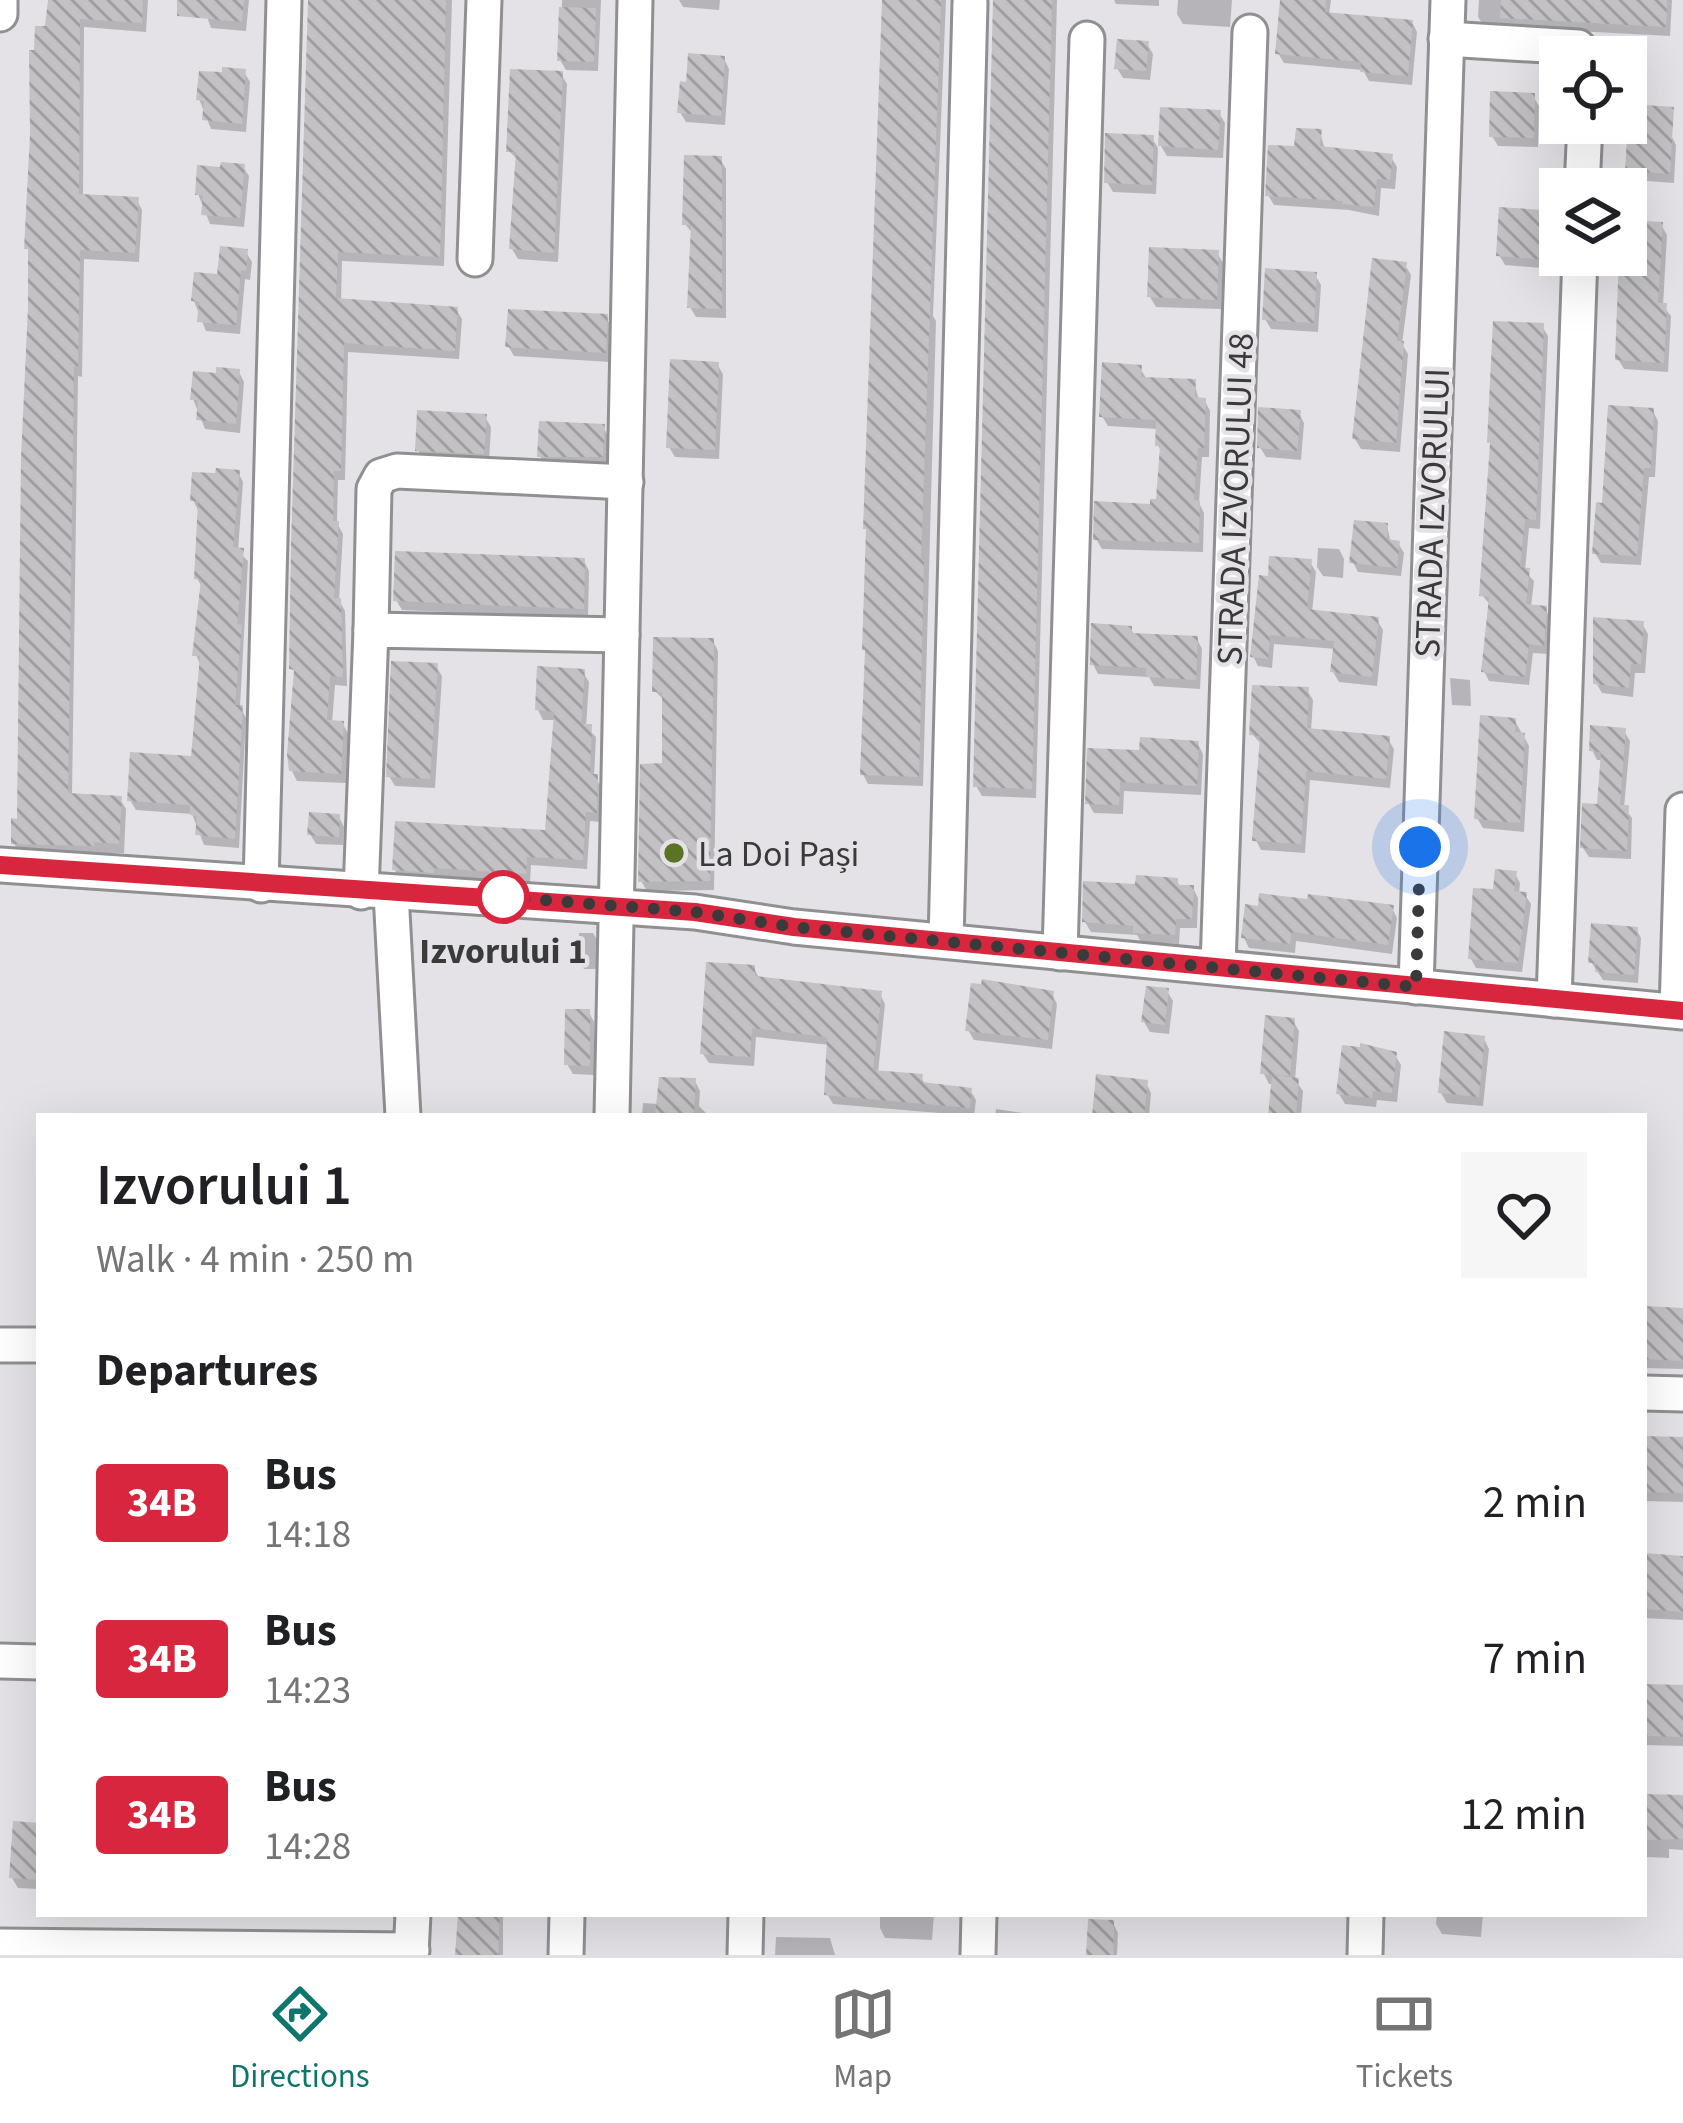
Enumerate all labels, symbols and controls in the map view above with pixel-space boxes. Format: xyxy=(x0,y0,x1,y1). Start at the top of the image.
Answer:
map controls xyxy=(1539,36,1647,276)
button: locate xyxy=(1539,36,1647,144)
button: layers xyxy=(1539,168,1647,276)
street label: STRADA IZVORULUI 48 xyxy=(1204,332,1267,666)
street label: STRADA IZVORULUI xyxy=(1402,367,1463,659)
your location xyxy=(1390,817,1450,877)
place label: La Doi Pași xyxy=(698,829,859,880)
marker: La Doi Pași xyxy=(661,840,687,866)
marker: Izvorului 1 xyxy=(478,872,528,922)
place label: Izvorului 1 xyxy=(419,926,587,977)
text: Izvorului 1 xyxy=(96,1146,352,1227)
button: heart xyxy=(1461,1152,1587,1278)
text: Walk · 4 min · 250 m xyxy=(96,1232,414,1288)
text: Departures xyxy=(96,1339,318,1403)
text: Bus xyxy=(264,1443,337,1507)
text: 2 min xyxy=(1483,1471,1587,1535)
text: 34B xyxy=(127,1473,197,1533)
text: 14:18 xyxy=(264,1507,351,1563)
text: Bus xyxy=(264,1599,337,1663)
text: 7 min xyxy=(1483,1627,1587,1691)
text: 34B xyxy=(127,1629,197,1689)
text: 14:23 xyxy=(264,1663,351,1719)
text: Bus xyxy=(264,1755,337,1819)
text: 12 min xyxy=(1460,1783,1587,1847)
text: 34B xyxy=(127,1785,197,1845)
text: 14:28 xyxy=(264,1819,351,1875)
tab: Directions xyxy=(230,1981,370,2100)
tab: Map xyxy=(830,1981,896,2100)
tab: Tickets xyxy=(1356,1981,1453,2100)

